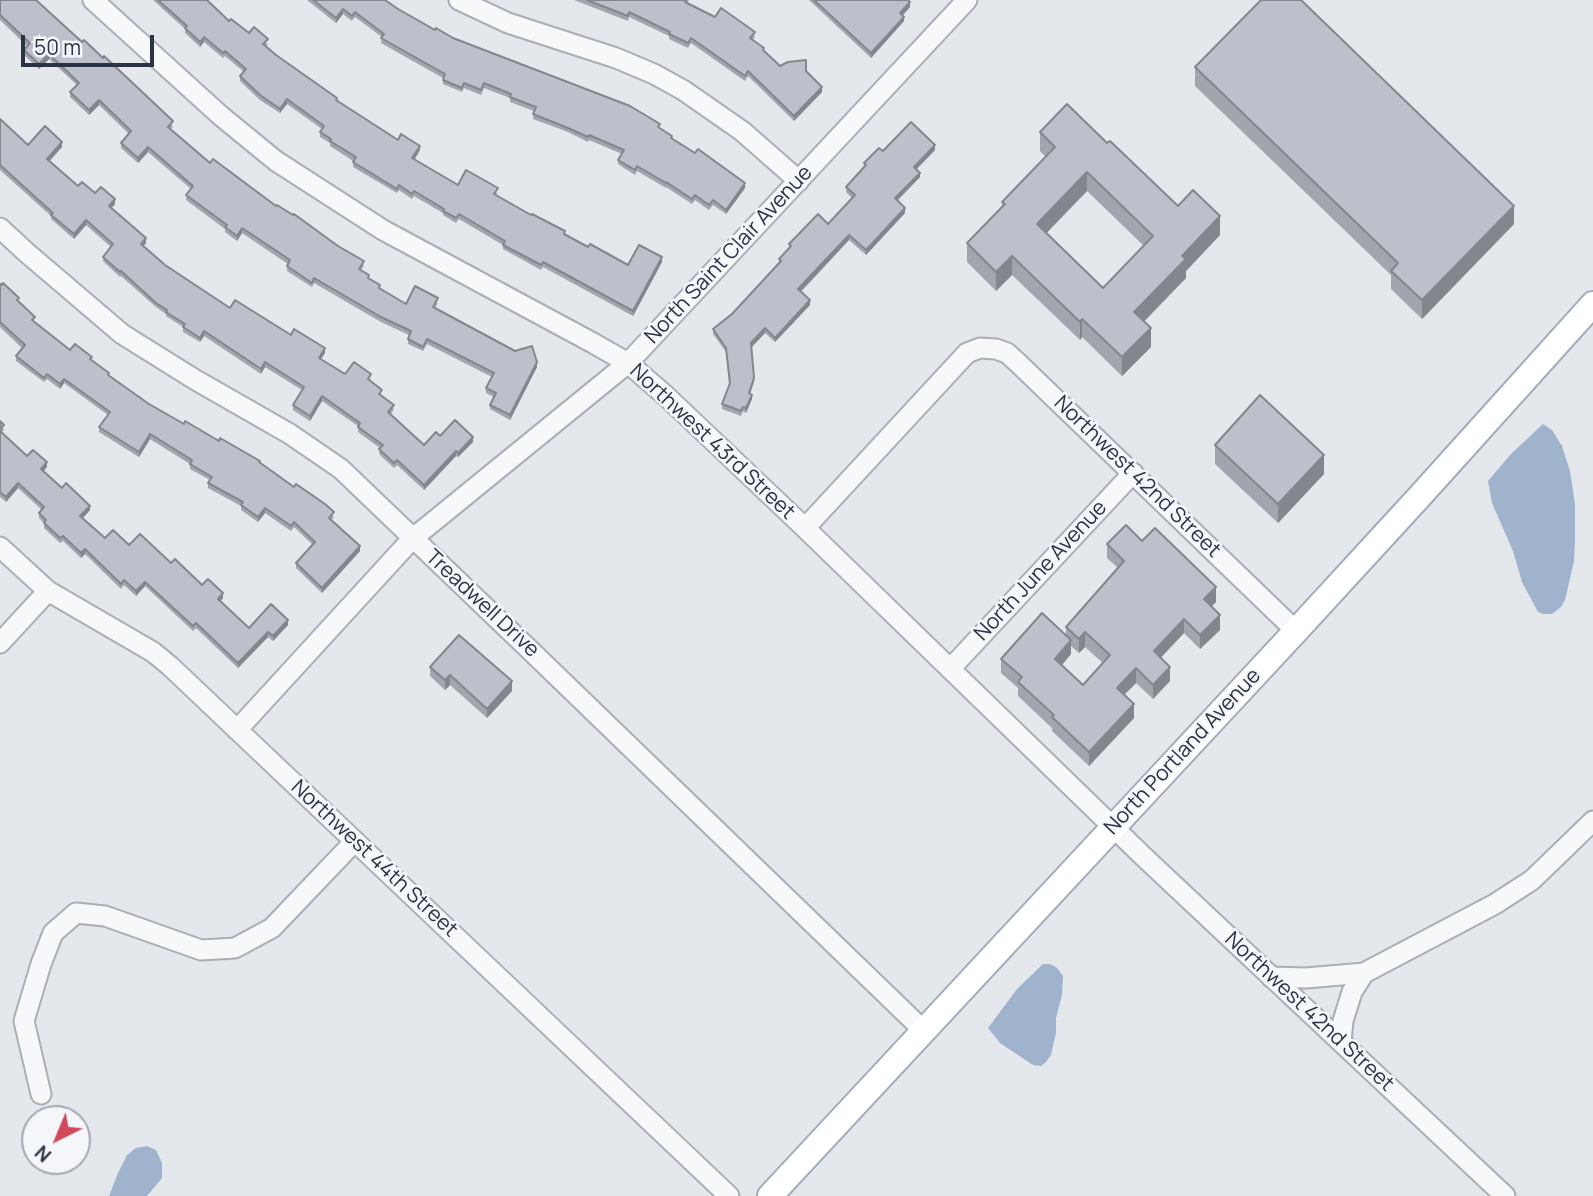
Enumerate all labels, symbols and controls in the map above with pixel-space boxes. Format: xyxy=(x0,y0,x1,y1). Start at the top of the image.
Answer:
scale bar xyxy=(24,21,158,65)
text: 50 m xyxy=(34,33,81,61)
street label: North Saint Clair Avenue xyxy=(640,161,818,349)
street label: Northwest 43rd Street xyxy=(624,359,800,525)
street label: Northwest 42nd Street xyxy=(1048,391,1226,563)
street label: North June Avenue xyxy=(970,496,1112,646)
street label: Treadwell Drive xyxy=(420,545,544,663)
street label: North Portland Avenue xyxy=(1099,664,1267,840)
street label: Northwest 44th Street xyxy=(285,775,463,943)
street label: Northwest 42nd Street xyxy=(1219,927,1399,1097)
north arrow xyxy=(21,1105,91,1175)
text: N xyxy=(29,1140,57,1168)

